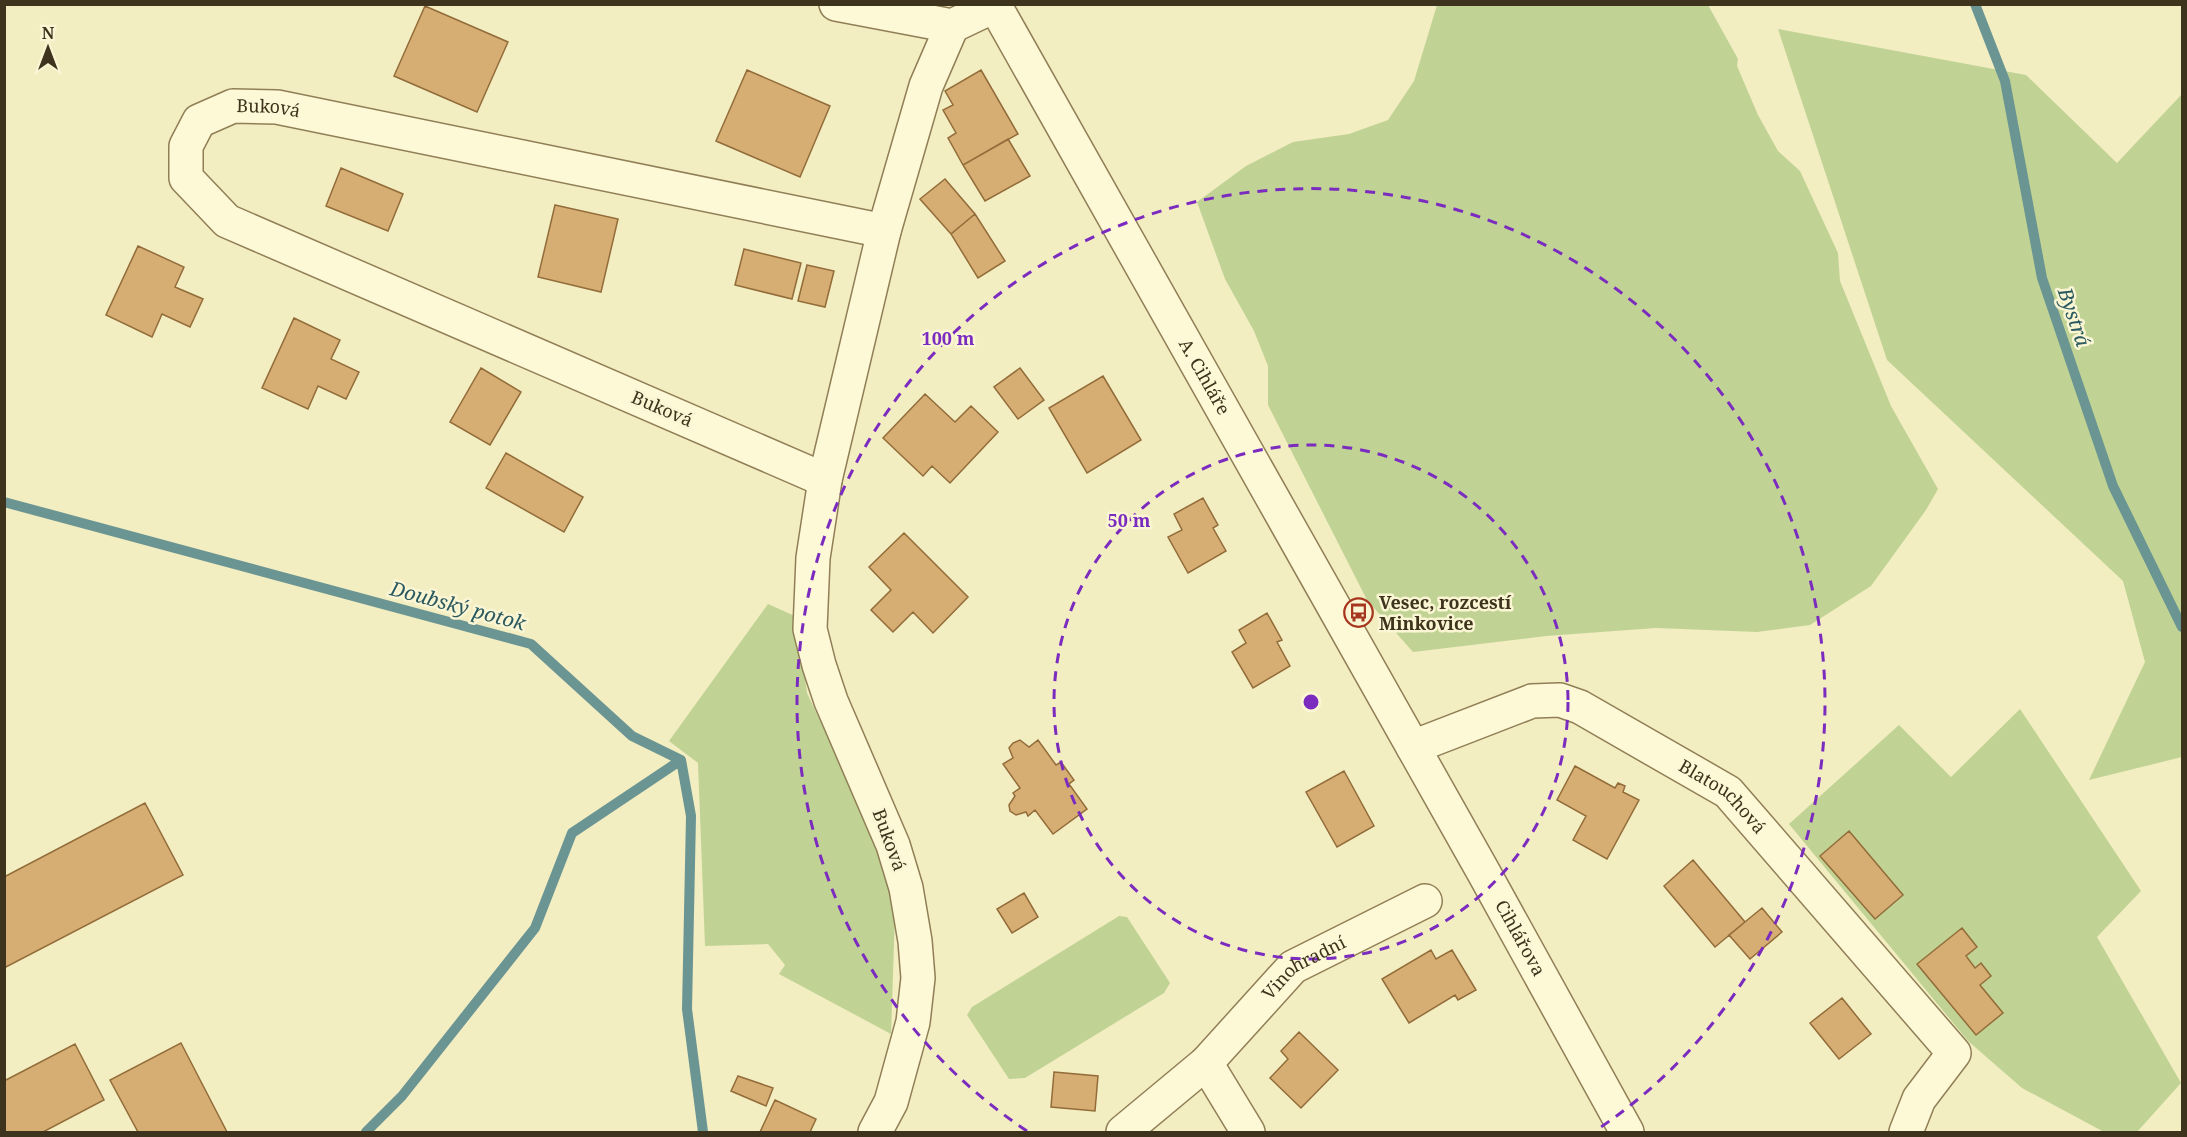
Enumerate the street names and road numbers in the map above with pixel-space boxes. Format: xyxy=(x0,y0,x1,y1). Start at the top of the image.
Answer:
street label: Buková xyxy=(236,93,303,123)
street label: A. Cihláře xyxy=(1174,334,1236,419)
street label: Buková xyxy=(628,384,697,432)
street label: Blatouchová xyxy=(1675,753,1772,839)
street label: Buková xyxy=(868,805,912,874)
street label: Cihlářova xyxy=(1490,895,1551,980)
street label: Vinohradní xyxy=(1256,930,1350,1004)

